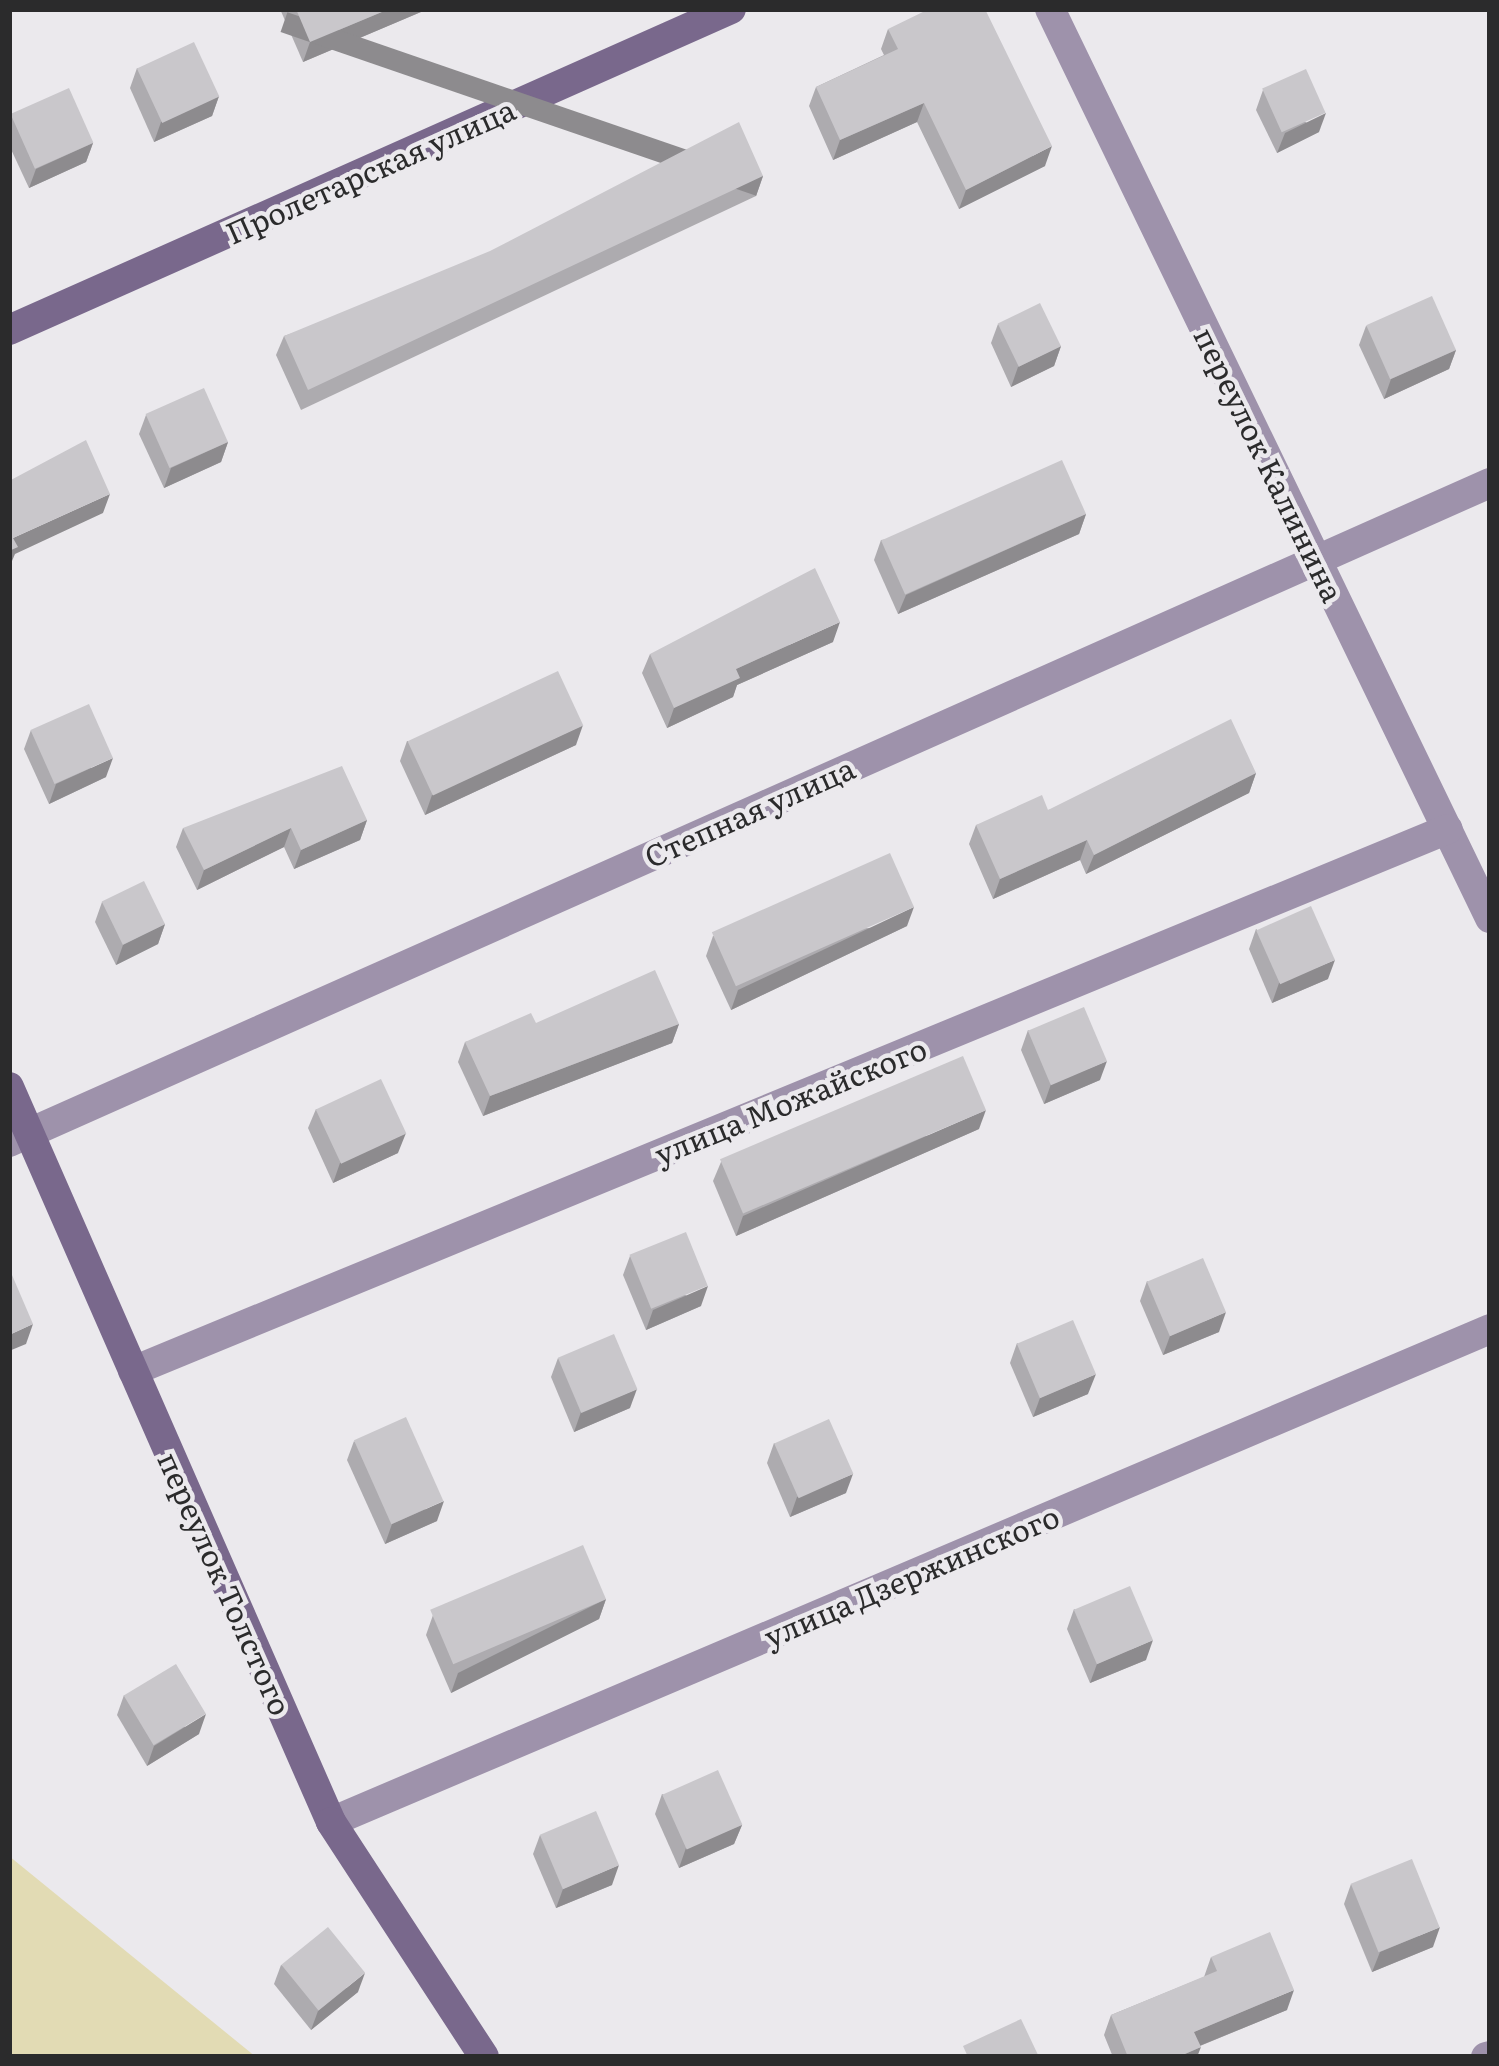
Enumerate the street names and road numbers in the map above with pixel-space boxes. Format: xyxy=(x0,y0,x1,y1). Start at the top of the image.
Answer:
street label: Пролетарская улица xyxy=(220,90,520,250)
street label: переулок Калинина xyxy=(1188,321,1352,607)
street label: Степная улица xyxy=(638,749,860,873)
street label: улица Можайского xyxy=(649,1029,931,1171)
street label: переулок Толстого xyxy=(152,1446,300,1720)
street label: улица Дзержинского xyxy=(758,1497,1064,1653)

